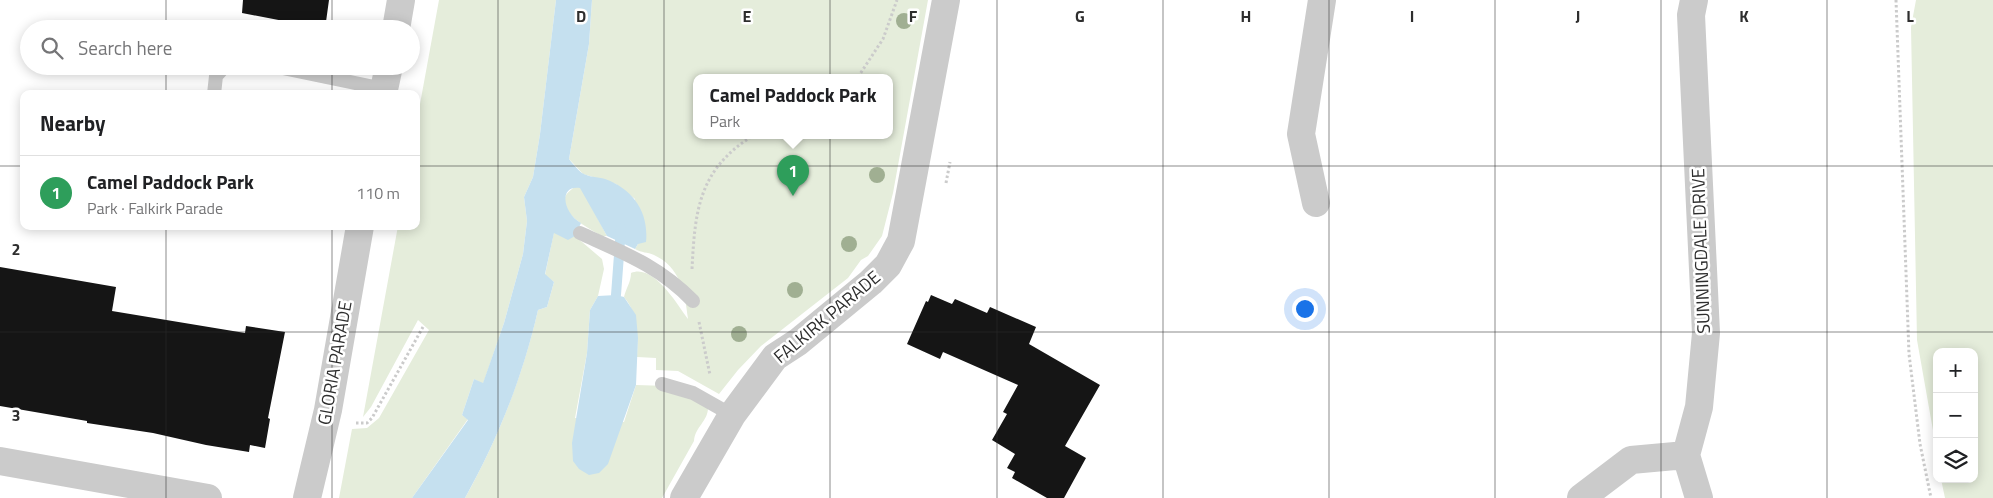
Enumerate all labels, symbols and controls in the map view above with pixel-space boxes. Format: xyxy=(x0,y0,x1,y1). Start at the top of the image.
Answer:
text: D xyxy=(576,4,586,28)
text: E xyxy=(743,4,752,28)
text: F xyxy=(909,4,918,28)
text: G xyxy=(1075,4,1085,28)
text: H xyxy=(1241,4,1251,28)
text: I xyxy=(1410,4,1414,28)
text: J xyxy=(1576,4,1580,28)
text: K xyxy=(1739,4,1749,28)
text: L xyxy=(1906,4,1914,28)
search box xyxy=(20,20,420,75)
text: Search here xyxy=(78,33,172,62)
icon: search xyxy=(38,34,66,62)
popup xyxy=(693,74,893,139)
text: Camel Paddock Park xyxy=(710,80,876,109)
text: Nearby xyxy=(40,107,105,139)
text: Park xyxy=(710,109,740,133)
pin: 1 xyxy=(777,155,809,196)
text: Camel Paddock Park xyxy=(87,167,254,196)
street label: SUNNINGDALE DRIVE xyxy=(1684,168,1717,334)
text: 1 xyxy=(52,181,60,205)
text: 110 m xyxy=(356,181,400,205)
text: Park · Falkirk Parade xyxy=(87,196,223,220)
text: 2 xyxy=(12,237,20,261)
street label: FALKIRK PARADE xyxy=(767,264,886,369)
your location xyxy=(1292,296,1318,322)
street label: GLORIA PARADE xyxy=(310,299,359,427)
map controls xyxy=(1933,348,1978,483)
button: + xyxy=(1933,348,1978,393)
button: − xyxy=(1933,393,1978,438)
text: 3 xyxy=(12,403,20,427)
button: layers xyxy=(1933,438,1978,483)

